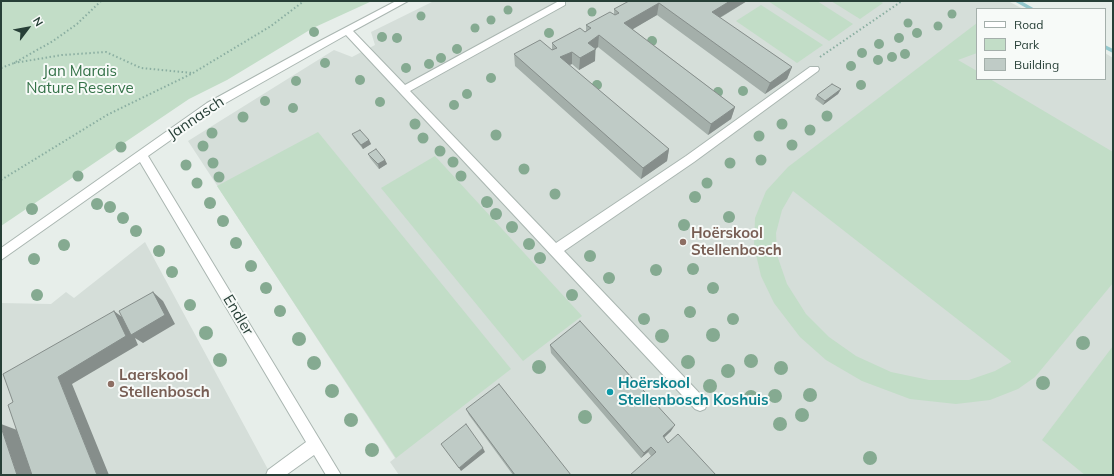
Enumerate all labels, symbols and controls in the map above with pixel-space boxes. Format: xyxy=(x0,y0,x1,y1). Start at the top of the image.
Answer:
north arrow xyxy=(8,8,48,48)
legend xyxy=(976,8,1106,80)
text: N xyxy=(30,14,46,29)
text: Road xyxy=(1014,17,1043,32)
text: Park xyxy=(1014,37,1039,52)
text: Building xyxy=(1014,57,1059,72)
park label: Jan Marais Nature Reserve xyxy=(26,62,134,97)
street label: Jannasch xyxy=(164,93,228,143)
place label: Hoërskool Stellenbosch xyxy=(691,224,782,259)
marker: Hoërskool Stellenbosch xyxy=(678,237,688,247)
street label: Endler xyxy=(219,292,257,338)
place label: Laerskool Stellenbosch xyxy=(119,366,210,401)
place label: Hoërskool Stellenbosch Koshuis xyxy=(618,374,769,409)
marker: Laerskool Stellenbosch xyxy=(106,379,116,389)
marker: Hoërskool Stellenbosch Koshuis xyxy=(605,387,615,397)

